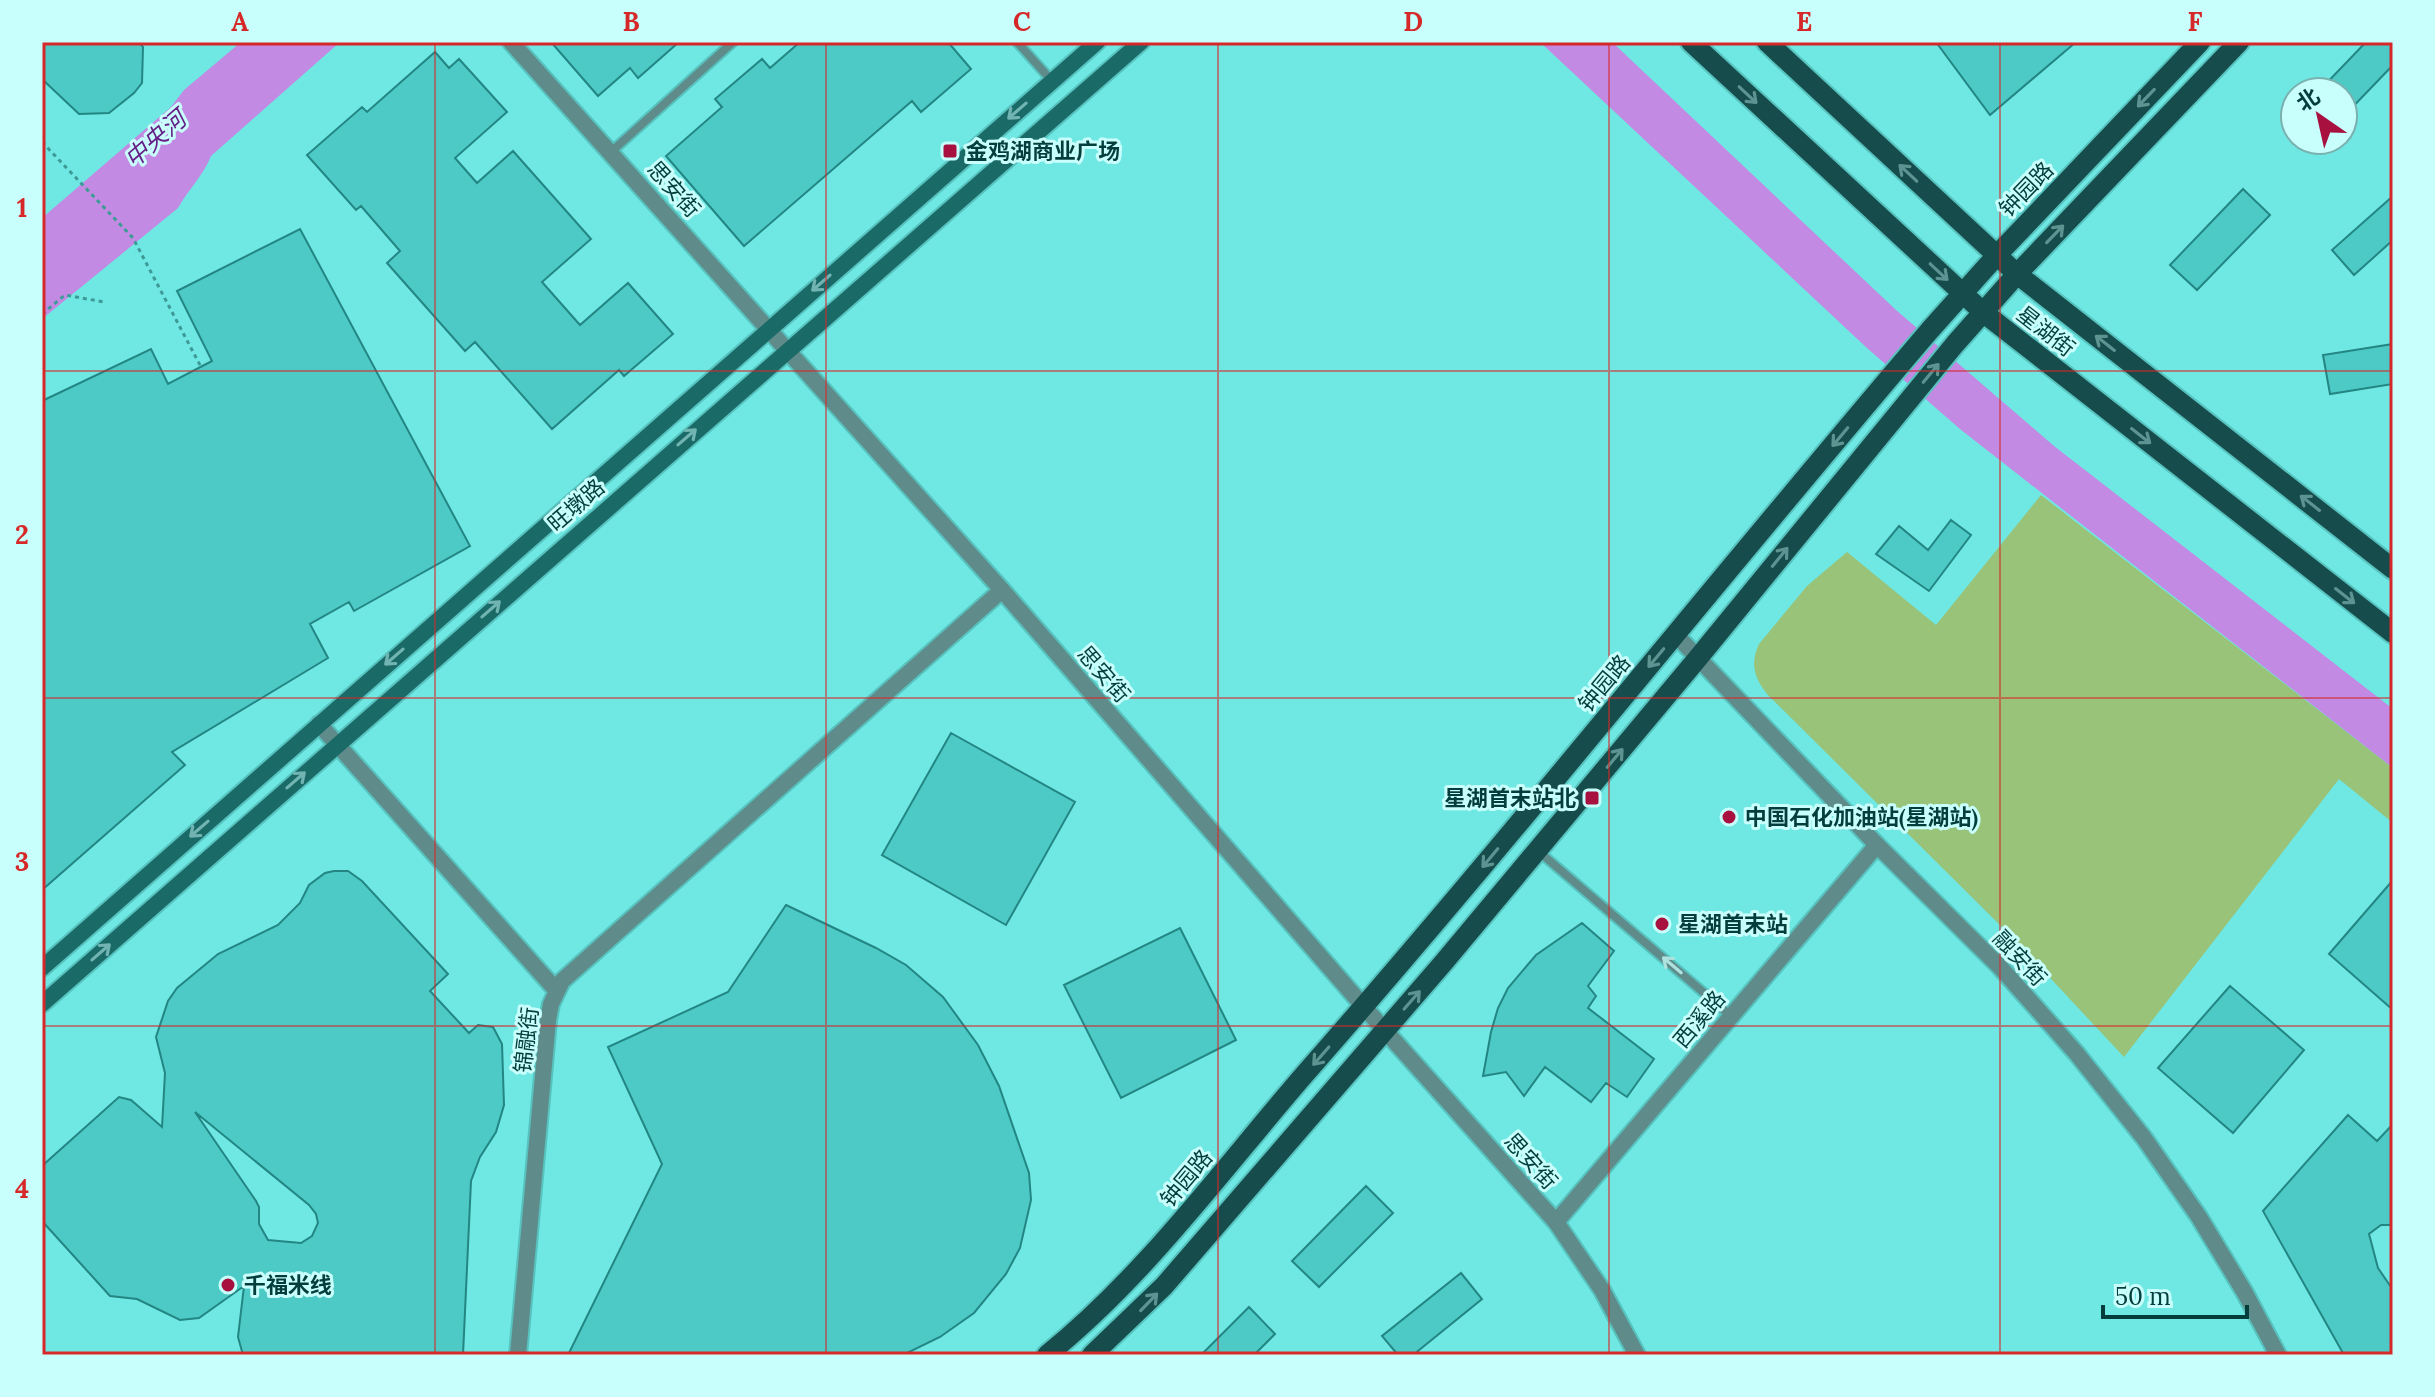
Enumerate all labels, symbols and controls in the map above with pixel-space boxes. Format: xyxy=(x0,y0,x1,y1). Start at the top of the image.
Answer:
text: A xyxy=(231,5,249,38)
text: B xyxy=(622,5,640,38)
text: C xyxy=(1013,5,1031,38)
text: D xyxy=(1403,5,1423,38)
text: E xyxy=(1796,5,1812,38)
text: F xyxy=(2188,5,2203,38)
north arrow xyxy=(2279,76,2359,156)
text: 北 xyxy=(2291,82,2325,117)
one-way arrow xyxy=(1738,86,1758,104)
one-way arrow xyxy=(2137,88,2155,108)
water label: 中央河 xyxy=(118,101,195,174)
one-way arrow xyxy=(1007,102,1027,120)
place label: 金鸡湖商业广场 xyxy=(966,137,1120,165)
marker: 金鸡湖商业广场 xyxy=(941,142,959,160)
street label: 思安街 xyxy=(642,155,706,223)
street label: 钟园路 xyxy=(1993,156,2059,222)
one-way arrow xyxy=(1898,164,1918,183)
text: 1 xyxy=(17,191,27,224)
one-way arrow xyxy=(2045,225,2064,244)
one-way arrow xyxy=(1928,263,1948,281)
one-way arrow xyxy=(812,273,832,291)
street label: 星湖街 xyxy=(2011,300,2081,362)
one-way arrow xyxy=(2095,334,2116,351)
one-way arrow xyxy=(1922,364,1940,384)
one-way arrow xyxy=(1831,426,1849,446)
one-way arrow xyxy=(2130,427,2151,444)
one-way arrow xyxy=(676,429,696,447)
street label: 旺墩路 xyxy=(542,473,610,537)
one-way arrow xyxy=(2300,495,2321,512)
text: 2 xyxy=(15,518,29,551)
one-way arrow xyxy=(1771,547,1789,568)
one-way arrow xyxy=(2334,587,2356,604)
one-way arrow xyxy=(481,600,501,618)
street label: 思安街 xyxy=(1072,640,1136,708)
one-way arrow xyxy=(1647,647,1665,668)
one-way arrow xyxy=(385,648,405,666)
street label: 钟园路 xyxy=(1572,649,1636,717)
one-way arrow xyxy=(1606,748,1624,769)
one-way arrow xyxy=(285,772,305,790)
place label: 星湖首末站北 xyxy=(1444,784,1576,812)
marker: 星湖首末站北 xyxy=(1583,789,1601,807)
place label: 中国石化加油站(星湖站) xyxy=(1745,803,1978,831)
marker: 中国石化加油站(星湖站) xyxy=(1720,808,1738,826)
one-way arrow xyxy=(190,820,210,838)
text: 3 xyxy=(15,845,29,878)
one-way arrow xyxy=(1481,848,1499,868)
place label: 星湖首末站 xyxy=(1678,910,1788,938)
marker: 星湖首末站 xyxy=(1653,915,1671,933)
street label: 融安街 xyxy=(1987,924,2053,992)
one-way arrow xyxy=(90,943,110,961)
one-way arrow xyxy=(1662,956,1682,974)
street label: 西溪路 xyxy=(1667,985,1731,1053)
one-way arrow xyxy=(1402,990,1420,1010)
street label: 锦融街 xyxy=(508,1006,544,1074)
one-way arrow xyxy=(1312,1045,1330,1065)
street label: 思安街 xyxy=(1499,1127,1563,1195)
street label: 钟园路 xyxy=(1154,1144,1218,1212)
text: 4 xyxy=(15,1172,29,1205)
scale bar xyxy=(2103,1269,2247,1319)
place label: 千福米线 xyxy=(244,1271,332,1299)
marker: 千福米线 xyxy=(219,1276,237,1294)
text: 50 m xyxy=(2115,1281,2171,1312)
one-way arrow xyxy=(1139,1293,1158,1312)

